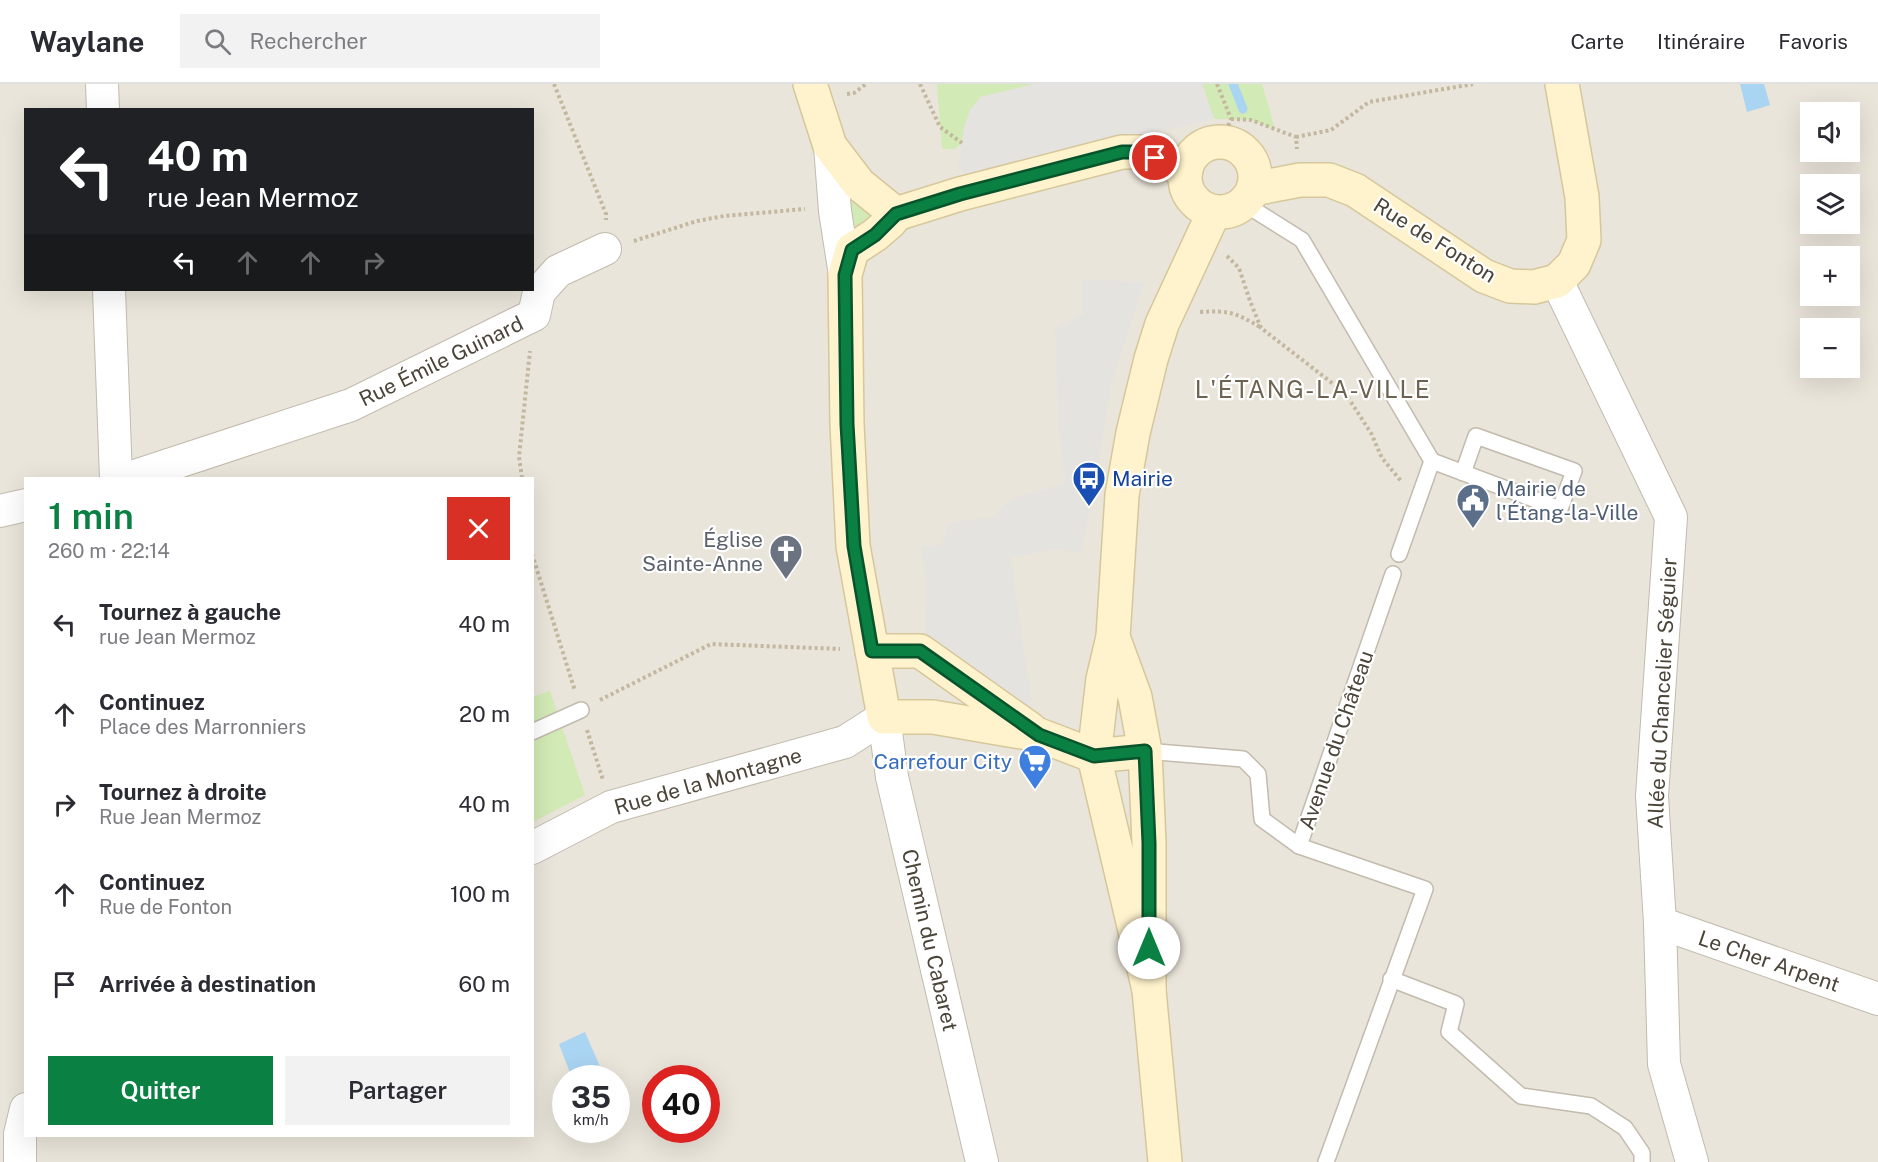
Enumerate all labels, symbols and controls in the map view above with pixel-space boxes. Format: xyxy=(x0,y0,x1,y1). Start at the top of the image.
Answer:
search box xyxy=(180,14,600,68)
text: Waylane xyxy=(30,25,144,58)
icon: search xyxy=(201,25,234,58)
text: Rechercher xyxy=(249,28,367,54)
text: Carte xyxy=(1570,29,1624,54)
text: Itinéraire xyxy=(1657,29,1745,54)
text: Favoris xyxy=(1778,29,1848,54)
map controls xyxy=(1800,102,1860,378)
button: sound xyxy=(1800,102,1860,162)
text: 40 m xyxy=(147,131,249,180)
icon: left xyxy=(48,132,126,210)
pin xyxy=(1129,132,1180,183)
icon: arrive xyxy=(1138,141,1171,174)
button: layers xyxy=(1800,174,1860,234)
text: rue Jean Mermoz xyxy=(147,181,358,213)
street label: Rue de Fonton xyxy=(1369,192,1501,288)
icon: left xyxy=(168,246,201,279)
icon: ahead xyxy=(231,246,264,279)
icon: ahead xyxy=(294,246,327,279)
icon: right xyxy=(357,246,390,279)
button: + xyxy=(1800,246,1860,306)
street label: Rue Émile Guinard xyxy=(355,310,527,412)
button: − xyxy=(1800,318,1860,378)
district label: L'ÉTANG-LA-VILLE xyxy=(1195,375,1431,403)
bus stop icon: Mairie xyxy=(1071,460,1107,507)
place label: Mairie xyxy=(1112,466,1173,491)
place label: Mairie de l'Étang-la-Ville xyxy=(1496,476,1638,525)
public building icon: Mairie de l'Étang-la-Ville xyxy=(1455,482,1491,529)
text: 1 min xyxy=(48,495,134,537)
button: close xyxy=(447,497,510,560)
place label: Église Sainte-Anne xyxy=(642,527,763,576)
church icon: Église Sainte-Anne xyxy=(768,533,804,580)
text: 260 m · 22:14 xyxy=(48,539,170,563)
street label: Allée du Chancelier Séguier xyxy=(1642,557,1682,829)
text: Tournez à gauche xyxy=(99,599,281,625)
icon: left xyxy=(48,608,81,641)
text: 40 m xyxy=(458,611,510,637)
text: rue Jean Mermoz xyxy=(99,625,256,649)
street label: Avenue du Château xyxy=(1294,647,1378,833)
text: Continuez xyxy=(99,689,205,715)
icon: ahead xyxy=(48,698,81,731)
text: 20 m xyxy=(459,701,510,727)
text: Place des Marronniers xyxy=(99,715,306,739)
street label: Rue de la Montagne xyxy=(611,742,805,820)
supermarket icon: Carrefour City xyxy=(1017,743,1053,790)
place label: Carrefour City xyxy=(874,749,1012,774)
text: Tournez à droite xyxy=(99,779,267,805)
icon: right xyxy=(48,788,81,821)
text: 40 m xyxy=(458,791,510,817)
text: Rue Jean Mermoz xyxy=(99,805,261,829)
street label: Chemin du Cabaret xyxy=(897,846,963,1034)
text: Continuez xyxy=(99,869,205,895)
icon: ahead xyxy=(48,878,81,911)
text: 100 m xyxy=(450,881,510,907)
text: Rue de Fonton xyxy=(99,895,232,919)
position arrow xyxy=(1117,916,1181,980)
street label: Le Cher Arpent xyxy=(1695,925,1843,997)
icon: arrive xyxy=(48,968,81,1001)
text: Arrivée à destination xyxy=(99,971,316,997)
text: 60 m xyxy=(459,971,510,997)
button: Quitter xyxy=(48,1056,273,1125)
button: Partager xyxy=(285,1056,510,1125)
speed limit sign: 40 xyxy=(642,1065,720,1143)
text: 35 xyxy=(571,1079,611,1115)
text: km/h xyxy=(573,1111,609,1128)

